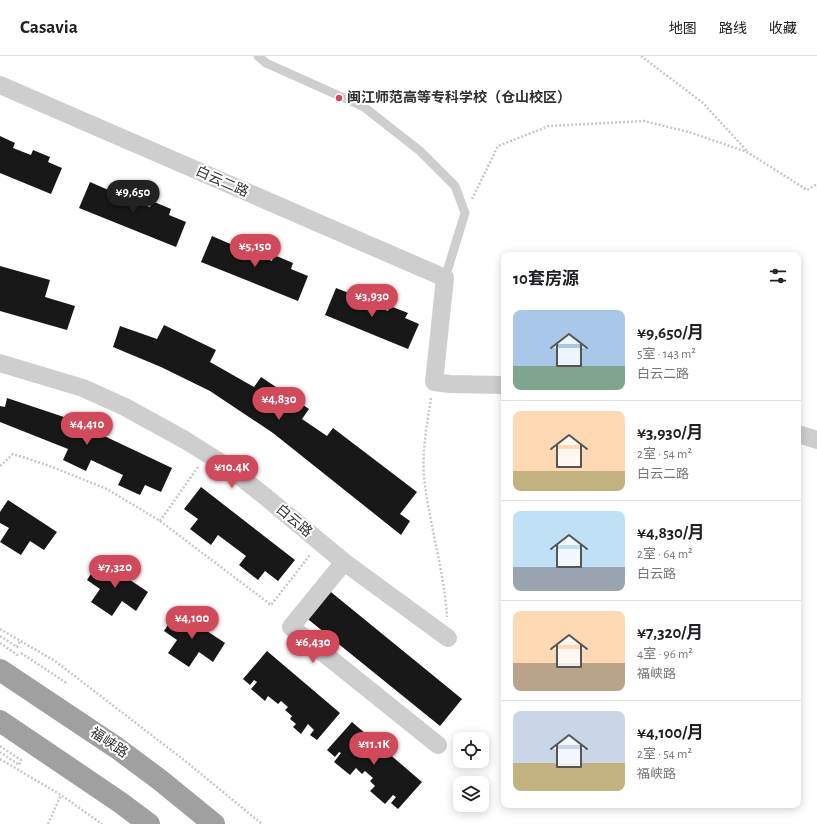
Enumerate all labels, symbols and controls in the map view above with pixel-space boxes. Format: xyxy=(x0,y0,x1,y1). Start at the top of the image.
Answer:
text: Casavia xyxy=(20,18,78,37)
text: 地图 xyxy=(669,22,697,36)
text: 路线 xyxy=(719,22,747,36)
text: 收藏 xyxy=(769,22,797,36)
place label: 闽江师范高等专科学校（仓山校区） xyxy=(347,89,571,105)
marker: 闽江师范高等专科学校（仓山校区） xyxy=(334,93,344,103)
street label: 白云二路 xyxy=(194,163,251,200)
pin: ¥9,650 xyxy=(100,180,166,214)
text: ¥9,650 xyxy=(116,186,150,199)
pin: ¥5,150 xyxy=(222,234,288,268)
text: ¥5,150 xyxy=(239,240,271,253)
icon: filters xyxy=(767,265,789,287)
text: 10套房源 xyxy=(513,270,579,287)
pin: ¥3,930 xyxy=(339,284,405,318)
text: ¥3,930 xyxy=(355,290,389,303)
text: ¥9,650/月 xyxy=(637,324,704,341)
icon: home xyxy=(545,326,593,374)
text: 5室 · 143 m² xyxy=(637,348,696,361)
text: 白云二路 xyxy=(637,368,689,381)
pin: ¥4,830 xyxy=(246,387,312,421)
text: ¥4,830 xyxy=(261,393,297,406)
pin: ¥4,410 xyxy=(54,412,120,446)
text: ¥4,410 xyxy=(70,418,104,431)
text: ¥3,930/月 xyxy=(637,424,703,441)
icon: home xyxy=(545,427,593,475)
text: 2室 · 54 m² xyxy=(637,448,692,461)
pin: ¥10.4K xyxy=(199,455,265,489)
text: ¥10.4K xyxy=(214,461,250,474)
text: 白云二路 xyxy=(637,468,689,481)
street label: 白云路 xyxy=(273,501,315,540)
text: ¥4,830/月 xyxy=(637,524,705,541)
icon: home xyxy=(545,527,593,575)
text: 2室 · 64 m² xyxy=(637,548,693,561)
pin: ¥7,320 xyxy=(82,555,148,589)
text: ¥7,320 xyxy=(98,561,132,574)
text: 白云路 xyxy=(637,568,676,581)
pin: ¥4,100 xyxy=(159,606,225,640)
text: ¥4,100 xyxy=(175,612,209,625)
text: ¥7,320/月 xyxy=(637,624,703,641)
icon: home xyxy=(545,627,593,675)
pin: ¥6,430 xyxy=(280,630,346,664)
text: ¥6,430 xyxy=(295,636,331,649)
text: 4室 · 96 m² xyxy=(637,648,693,661)
text: 福峡路 xyxy=(637,668,676,681)
text: ¥4,100/月 xyxy=(637,724,704,741)
street label: 福峡路 xyxy=(88,725,131,761)
icon: home xyxy=(545,727,593,775)
pin: ¥11.1K xyxy=(341,732,407,766)
map controls xyxy=(453,732,489,812)
button: locate xyxy=(453,732,489,768)
text: ¥11.1K xyxy=(358,738,390,751)
text: 2室 · 54 m² xyxy=(637,748,692,761)
text: 福峡路 xyxy=(637,768,676,781)
button: layers xyxy=(453,776,489,812)

